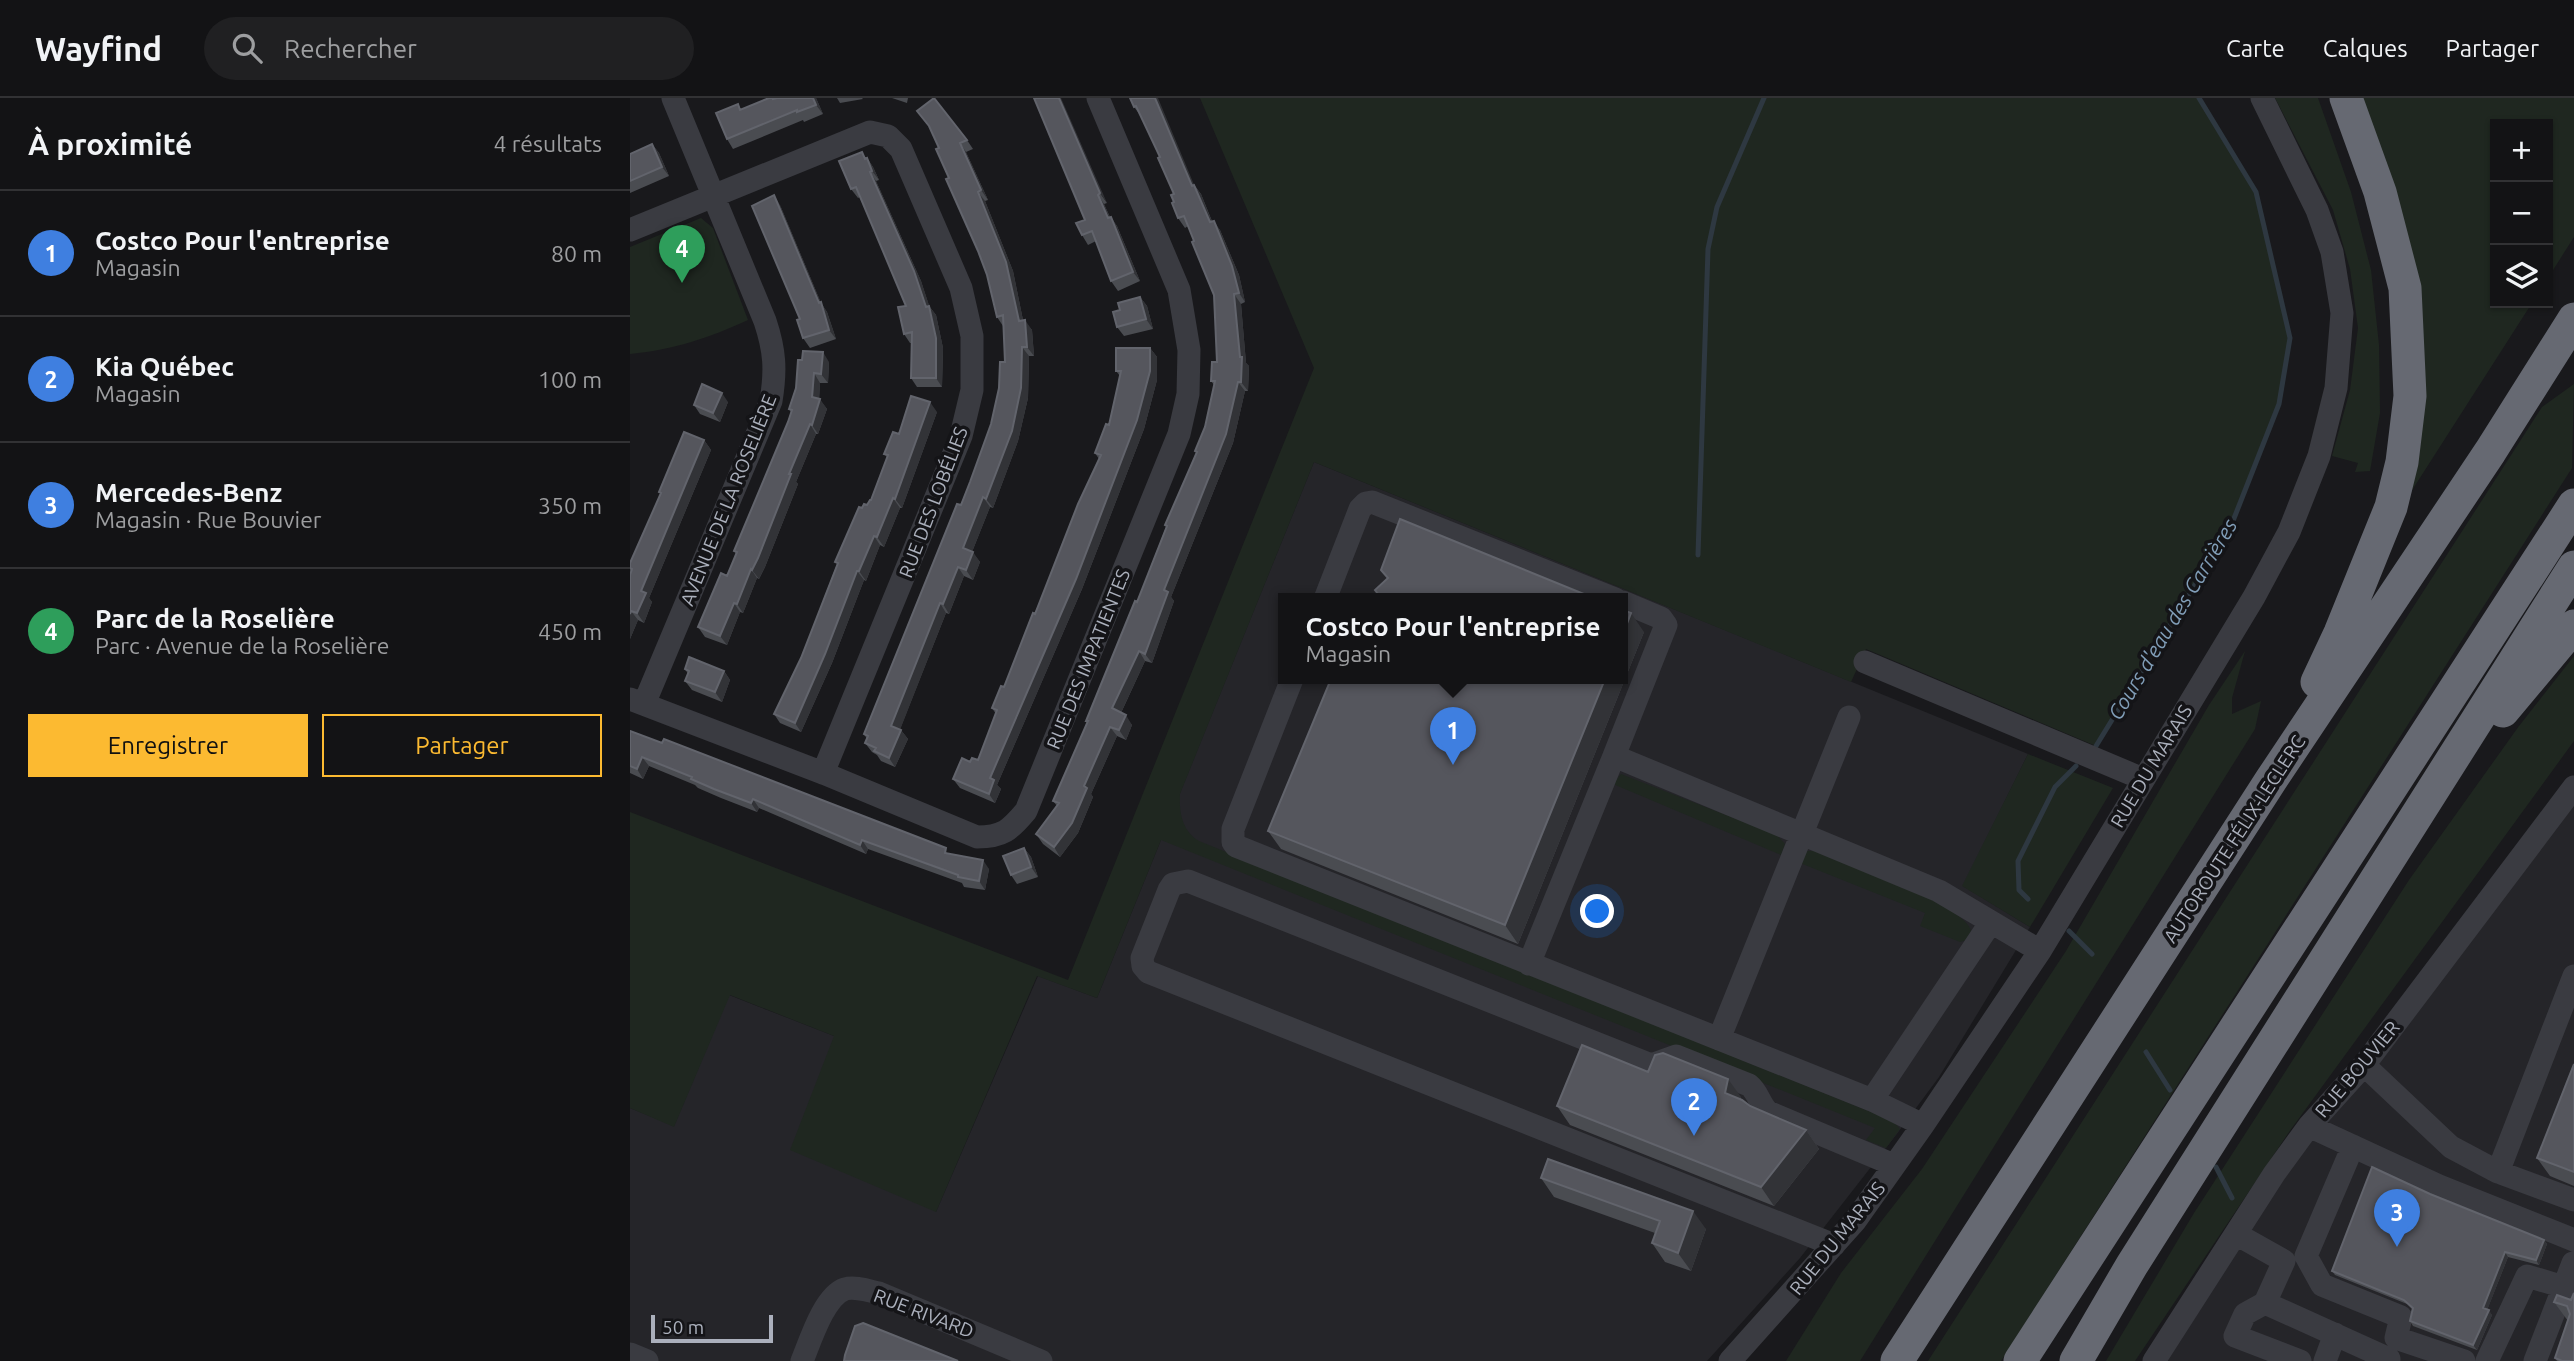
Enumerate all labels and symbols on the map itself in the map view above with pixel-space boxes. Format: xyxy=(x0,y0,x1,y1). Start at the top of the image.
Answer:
pin: 4 xyxy=(659,225,705,283)
street label: AVENUE DE LA ROSELIÈRE xyxy=(675,391,781,609)
street label: RUE DES LOBÉLIES xyxy=(894,423,972,581)
water label: Cours d'eau des Carrières xyxy=(2102,514,2242,724)
street label: RUE DES IMPATIENTES xyxy=(1042,566,1134,752)
street label: RUE DU MARAIS xyxy=(2106,701,2196,831)
pin: 1 xyxy=(1430,707,1476,765)
street label: AUTOROUTE FÉLIX-LECLERC xyxy=(2159,731,2310,947)
your location xyxy=(1580,894,1614,928)
street label: RUE BOUVIER xyxy=(2310,1016,2404,1122)
pin: 2 xyxy=(1671,1078,1717,1136)
street label: RUE DU MARAIS xyxy=(1785,1177,1889,1299)
pin: 3 xyxy=(2374,1189,2420,1247)
street label: RUE RIVARD xyxy=(871,1284,977,1342)
scale bar xyxy=(651,1312,774,1344)

